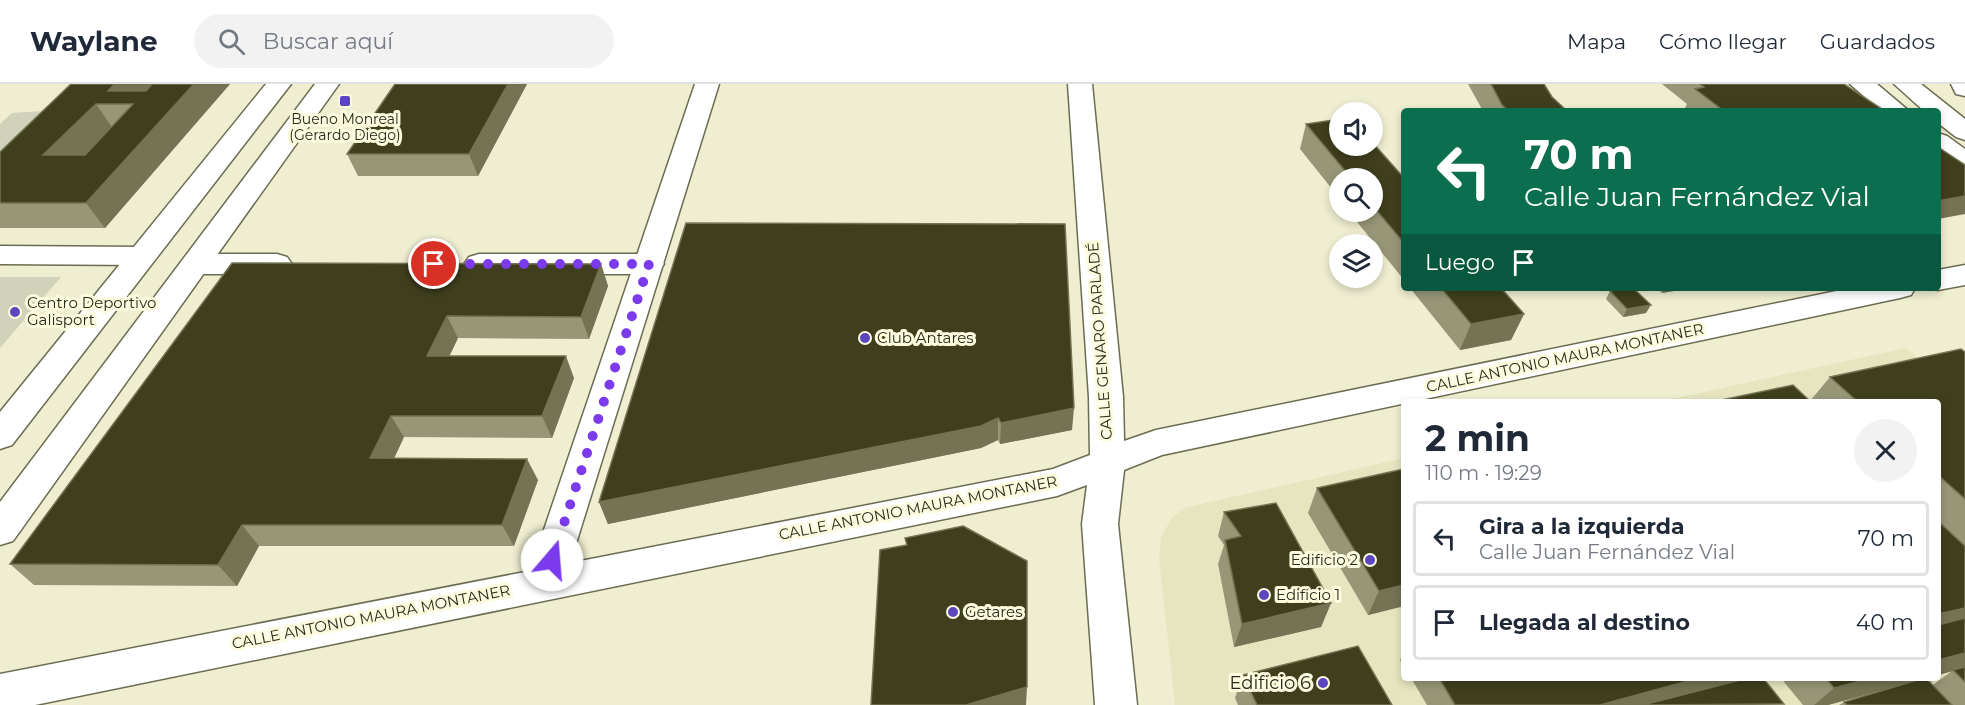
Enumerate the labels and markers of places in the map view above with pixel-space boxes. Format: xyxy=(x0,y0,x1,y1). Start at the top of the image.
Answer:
marker: Bueno Monreal (Gerardo Diego) xyxy=(338,94,352,108)
place label: Bueno Monreal (Gerardo Diego) xyxy=(289,110,401,144)
pin xyxy=(408,238,459,289)
place label: Centro Deportivo Galisport xyxy=(27,293,156,329)
marker: Centro Deportivo Galisport xyxy=(8,305,22,319)
place label: Club Antares xyxy=(877,328,974,347)
marker: Club Antares xyxy=(858,331,872,345)
place label: Edificio 2 xyxy=(1291,550,1358,569)
marker: Edificio 2 xyxy=(1363,553,1377,567)
place label: Edificio 1 xyxy=(1276,585,1340,604)
marker: Edificio 1 xyxy=(1257,588,1271,602)
place label: Getares xyxy=(965,602,1023,621)
marker: Getares xyxy=(946,605,960,619)
place label: Edificio 6 xyxy=(1229,672,1311,694)
marker: Edificio 6 xyxy=(1316,676,1330,690)

